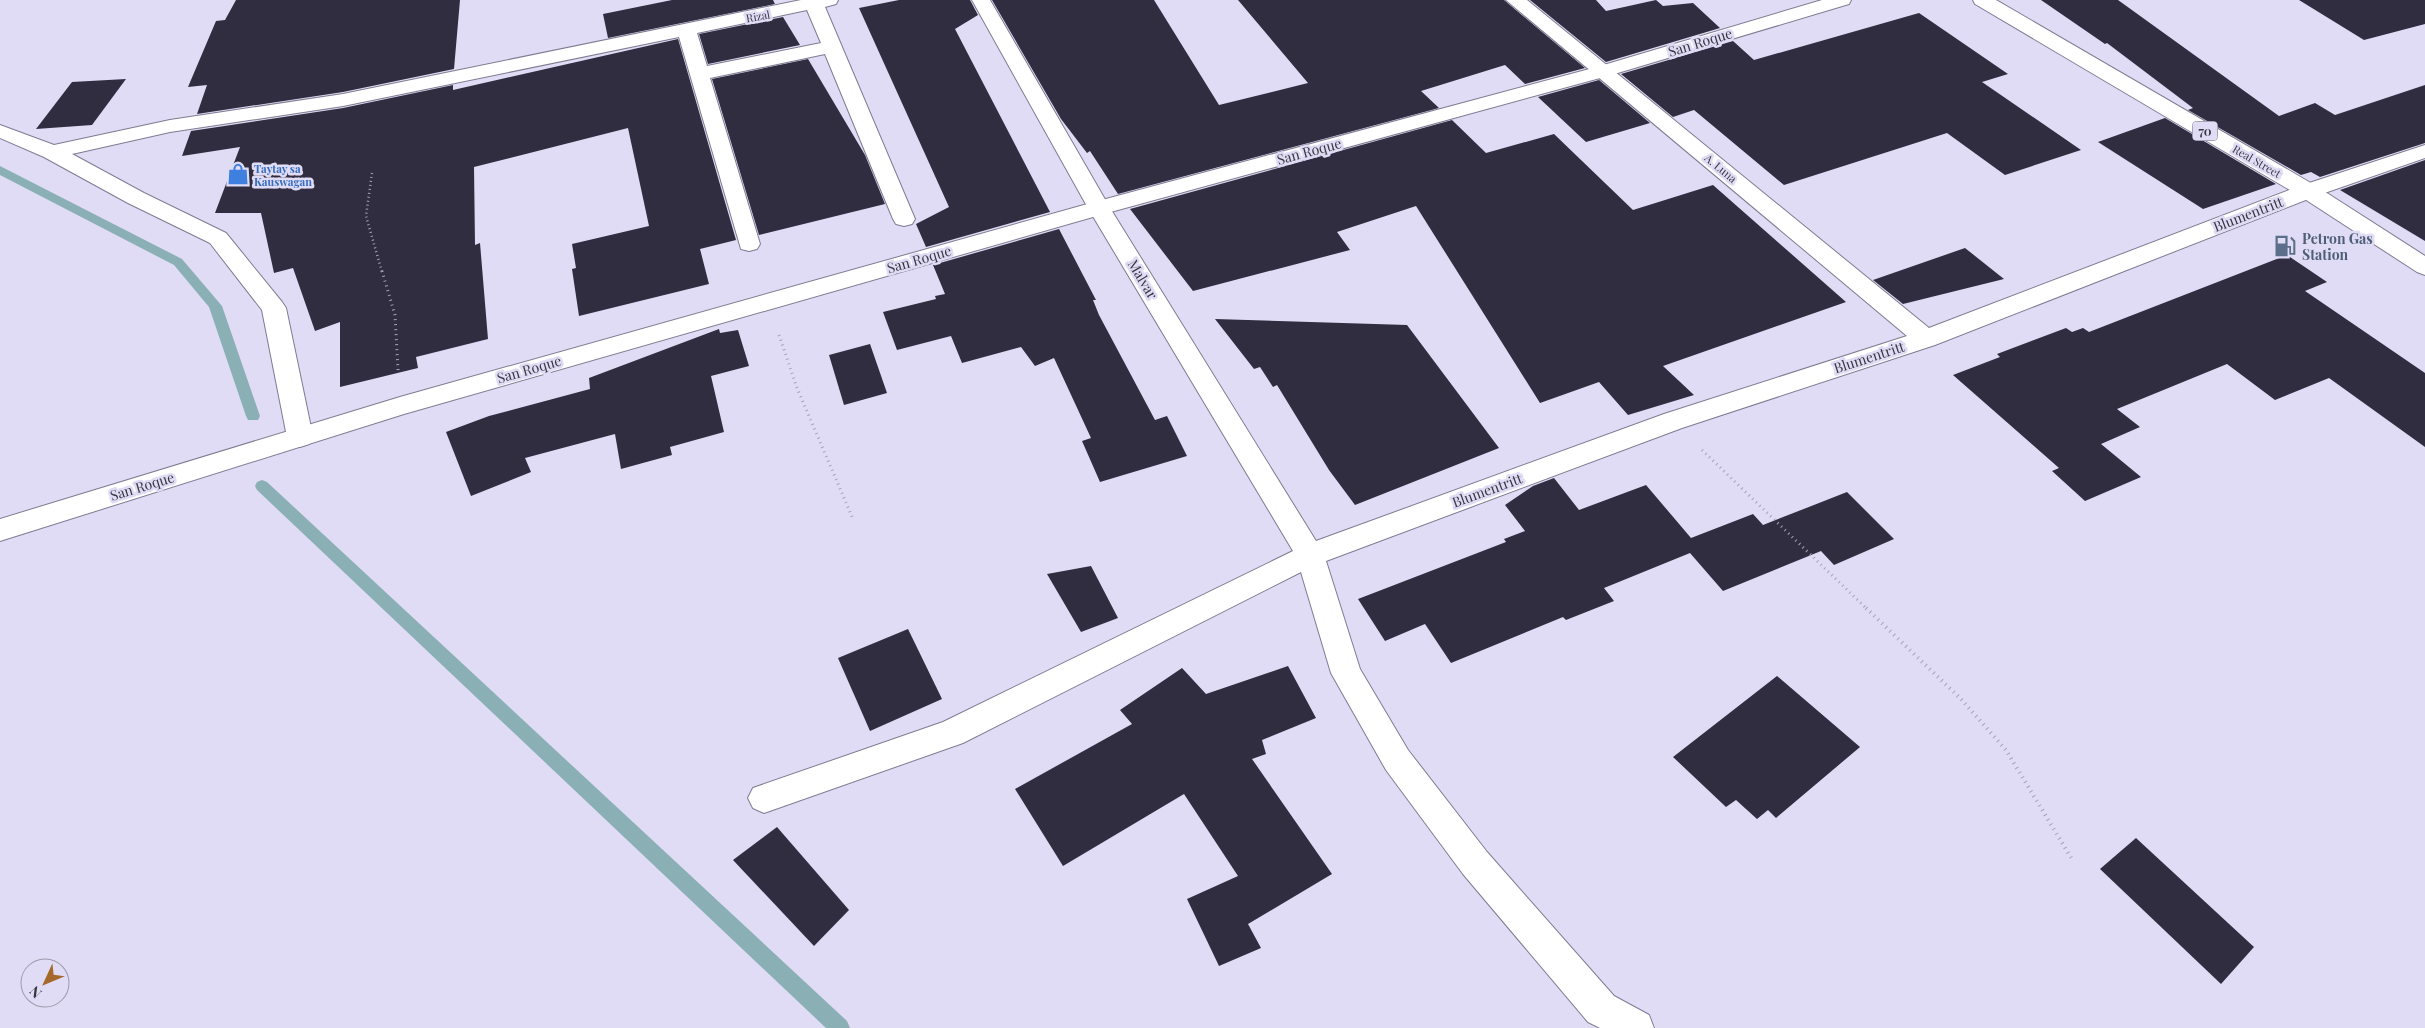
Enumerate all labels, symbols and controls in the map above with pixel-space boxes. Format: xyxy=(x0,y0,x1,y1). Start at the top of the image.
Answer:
street label: Rizal xyxy=(745,7,771,25)
street label: San Roque xyxy=(1666,23,1734,61)
road number: 70 xyxy=(2192,122,2218,140)
street label: San Roque xyxy=(1275,133,1343,169)
street label: Real Street xyxy=(2230,141,2284,181)
street label: A. Luna xyxy=(1701,150,1741,186)
shop icon: Taytay sa Kauswagan xyxy=(225,161,251,187)
place label: Taytay sa Kauswagan xyxy=(254,161,312,189)
street label: Blumentritt xyxy=(2210,192,2287,236)
place label: Petron Gas Station xyxy=(2302,229,2373,264)
fuel station icon: Petron Gas Station xyxy=(2272,233,2298,259)
street label: San Roque xyxy=(885,241,953,277)
street label: Malvar xyxy=(1124,256,1163,303)
street label: Blumentritt xyxy=(1831,336,1908,377)
street label: San Roque xyxy=(495,351,563,387)
street label: San Roque xyxy=(108,467,176,505)
street label: Blumentritt xyxy=(1449,468,1526,511)
north arrow xyxy=(20,958,70,1008)
text: N xyxy=(25,982,46,1003)

